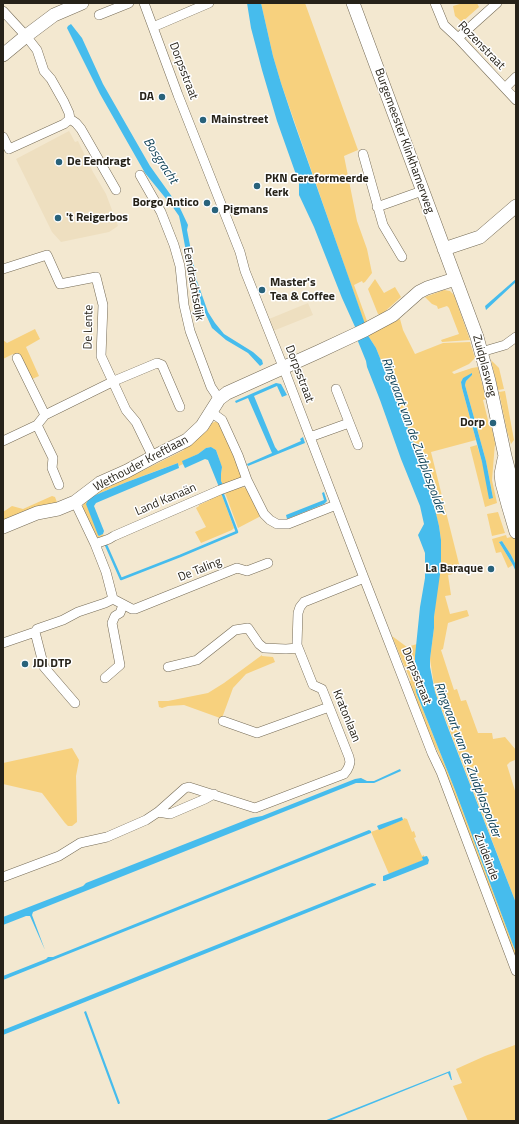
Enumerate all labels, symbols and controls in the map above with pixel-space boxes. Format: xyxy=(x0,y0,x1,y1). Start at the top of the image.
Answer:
street label: Rozenstraat xyxy=(454,19,508,73)
street label: Dorpsstraat xyxy=(165,40,201,102)
street label: Burgemeester Klinkhamerweg xyxy=(371,67,437,215)
place label: DA xyxy=(139,90,154,104)
marker: DA xyxy=(157,92,167,102)
place label: Mainstreet xyxy=(211,113,268,127)
marker: Mainstreet xyxy=(198,115,208,125)
water label: Bosgracht xyxy=(139,135,181,187)
place label: De Eendragt xyxy=(67,155,131,169)
marker: De Eendragt xyxy=(54,157,64,167)
place label: PKN Gereformeerde Kerk xyxy=(265,172,369,200)
marker: PKN Gereformeerde Kerk xyxy=(252,181,262,191)
place label: Borgo Antico xyxy=(132,196,199,210)
marker: Borgo Antico xyxy=(202,198,212,208)
place label: Pigmans xyxy=(223,203,268,217)
marker: Pigmans xyxy=(210,205,220,215)
place label: 't Reigerbos xyxy=(66,211,128,225)
marker: 't Reigerbos xyxy=(53,213,63,223)
street label: Eendrachtsdijk xyxy=(179,246,207,322)
place label: Master's Tea & Coffee xyxy=(270,276,335,304)
marker: Master's Tea & Coffee xyxy=(257,285,267,295)
street label: De Lente xyxy=(81,304,97,350)
street label: Zuidplasweg xyxy=(469,333,499,399)
street label: Dorpsstraat xyxy=(281,343,317,405)
water label: Ringvaart van de Zuidplaspolder xyxy=(377,356,449,516)
place label: Dorp xyxy=(460,416,485,430)
marker: Dorp xyxy=(488,418,498,428)
street label: Wethouder Kreftlaan xyxy=(91,433,191,495)
street label: Land Kanaän xyxy=(133,481,199,519)
street label: De Taling xyxy=(176,555,224,585)
place label: La Baraque xyxy=(425,562,483,576)
marker: La Baraque xyxy=(486,564,496,574)
street label: Dorpsstraat xyxy=(398,645,434,707)
place label: JDI DTP xyxy=(33,657,71,671)
marker: JDI DTP xyxy=(20,659,30,669)
water label: Ringvaart van de Zuidplaspolder xyxy=(430,680,504,840)
street label: Kratonlaan xyxy=(329,688,363,744)
street label: Zuideinde xyxy=(470,831,502,883)

